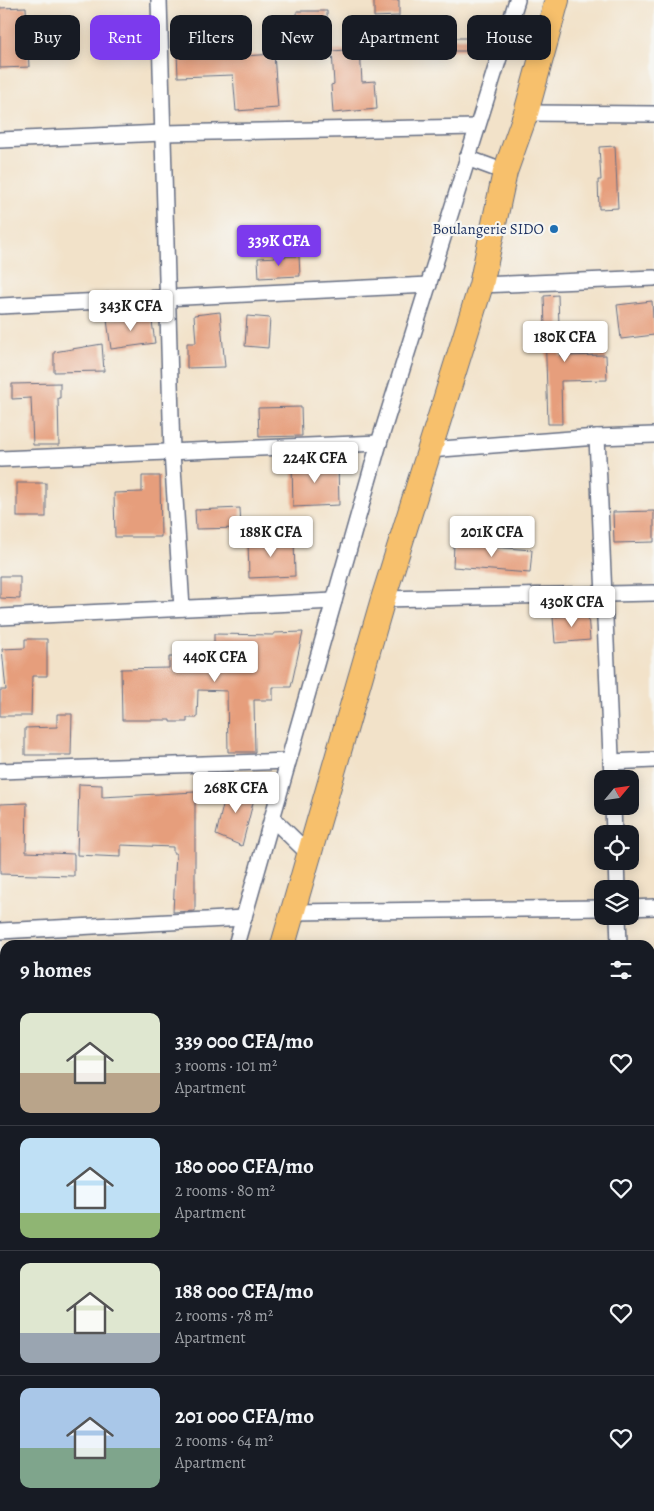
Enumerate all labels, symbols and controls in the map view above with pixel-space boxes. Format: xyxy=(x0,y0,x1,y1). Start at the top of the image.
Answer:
chip: Buy xyxy=(15,15,80,60)
chip: Rent xyxy=(90,15,160,60)
chip: Filters xyxy=(170,15,252,60)
chip: New xyxy=(262,15,332,60)
chip: Apartment xyxy=(342,15,457,60)
chip: House xyxy=(467,15,551,60)
place label: Boulangerie SIDO xyxy=(433,219,544,239)
marker: Boulangerie SIDO xyxy=(548,223,560,235)
pin: 339K CFA xyxy=(227,224,331,267)
text: 339K CFA xyxy=(248,230,310,252)
pin: 343K CFA xyxy=(79,290,183,332)
text: 343K CFA xyxy=(100,295,162,317)
pin: 180K CFA xyxy=(513,320,617,363)
text: 180K CFA xyxy=(534,326,596,348)
pin: 224K CFA xyxy=(263,442,367,484)
text: 224K CFA xyxy=(283,447,347,469)
pin: 188K CFA xyxy=(219,516,323,558)
pin: 201K CFA xyxy=(440,516,544,558)
text: 188K CFA xyxy=(240,521,302,543)
text: 201K CFA xyxy=(461,521,523,543)
pin: 430K CFA xyxy=(520,586,624,628)
text: 430K CFA xyxy=(540,591,604,613)
pin: 440K CFA xyxy=(163,640,267,683)
text: 440K CFA xyxy=(183,646,247,668)
north arrow xyxy=(594,770,639,815)
map controls xyxy=(594,770,639,925)
pin: 268K CFA xyxy=(184,772,288,814)
text: 268K CFA xyxy=(204,777,268,799)
button: locate xyxy=(594,825,639,870)
button: layers xyxy=(594,880,639,925)
text: 9 homes xyxy=(20,956,91,984)
icon: filters xyxy=(607,956,635,984)
text: 339 000 CFA/mo xyxy=(175,1027,314,1055)
icon: home xyxy=(60,1033,120,1093)
icon: heart xyxy=(607,1049,635,1077)
text: 3 rooms · 101 m² xyxy=(175,1055,277,1077)
text: Apartment xyxy=(175,1077,246,1099)
text: 180 000 CFA/mo xyxy=(175,1152,314,1180)
icon: home xyxy=(60,1158,120,1218)
icon: heart xyxy=(607,1174,635,1202)
text: 2 rooms · 80 m² xyxy=(175,1180,275,1202)
text: Apartment xyxy=(175,1202,246,1224)
text: 188 000 CFA/mo xyxy=(175,1277,313,1305)
icon: home xyxy=(60,1283,120,1343)
icon: heart xyxy=(607,1299,635,1327)
text: 2 rooms · 78 m² xyxy=(175,1305,273,1327)
text: Apartment xyxy=(175,1327,246,1349)
text: 201 000 CFA/mo xyxy=(175,1402,314,1430)
icon: home xyxy=(60,1408,120,1468)
icon: heart xyxy=(607,1424,635,1452)
text: 2 rooms · 64 m² xyxy=(175,1430,273,1452)
text: Apartment xyxy=(175,1452,246,1474)

